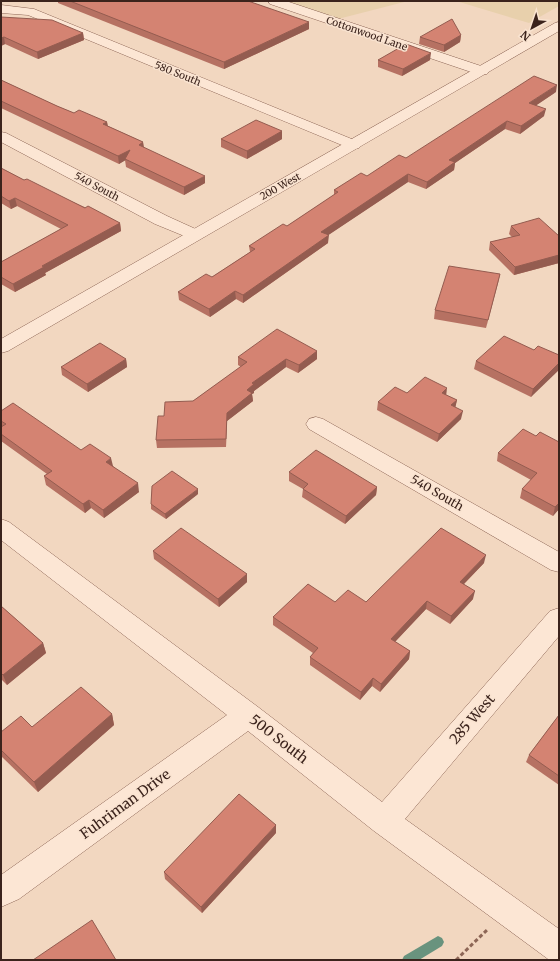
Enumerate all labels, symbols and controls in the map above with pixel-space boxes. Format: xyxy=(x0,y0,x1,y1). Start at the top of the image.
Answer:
north arrow xyxy=(512,8,552,48)
street label: Cottonwood Lane xyxy=(325,14,409,53)
text: N xyxy=(518,27,533,44)
street label: 580 South xyxy=(153,58,203,89)
street label: 540 South xyxy=(72,169,122,204)
street label: 200 West xyxy=(258,170,303,203)
street label: 540 South xyxy=(408,471,467,514)
street label: 285 West xyxy=(445,690,499,748)
street label: 500 South xyxy=(246,711,312,767)
street label: Fuhriman Drive xyxy=(76,765,174,843)

